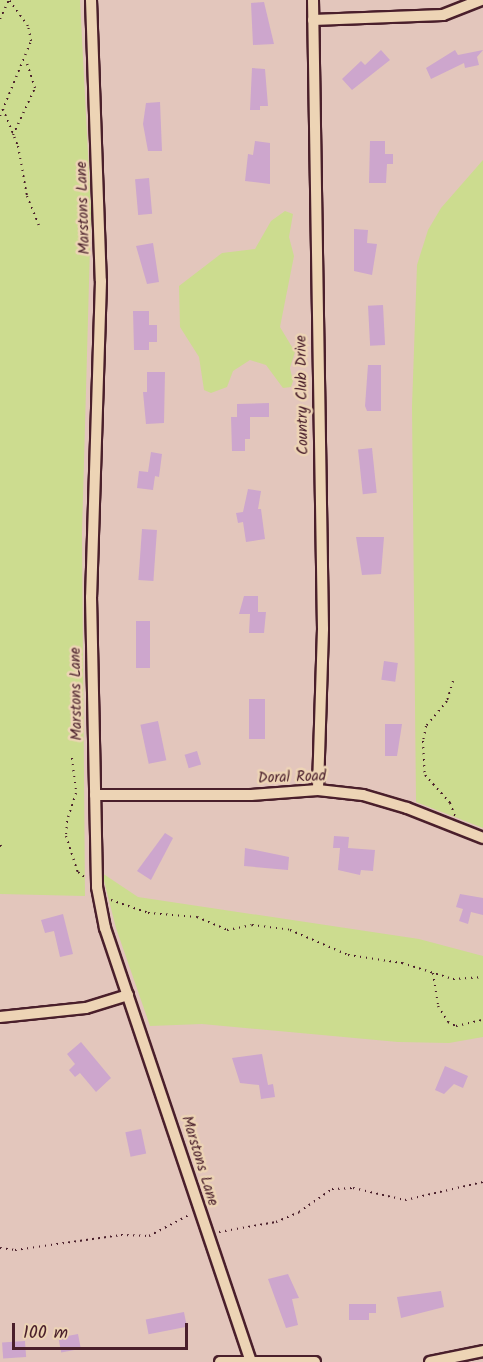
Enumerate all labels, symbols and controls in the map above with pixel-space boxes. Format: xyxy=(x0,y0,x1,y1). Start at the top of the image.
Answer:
street label: Marstons Lane xyxy=(73,161,95,255)
street label: Country Club Drive xyxy=(293,335,313,455)
street label: Marstons Lane xyxy=(67,647,87,741)
street label: Doral Road xyxy=(258,768,326,788)
street label: Marstons Lane xyxy=(177,1114,221,1208)
scale bar xyxy=(15,1311,190,1349)
text: 100 m xyxy=(23,1319,68,1348)

